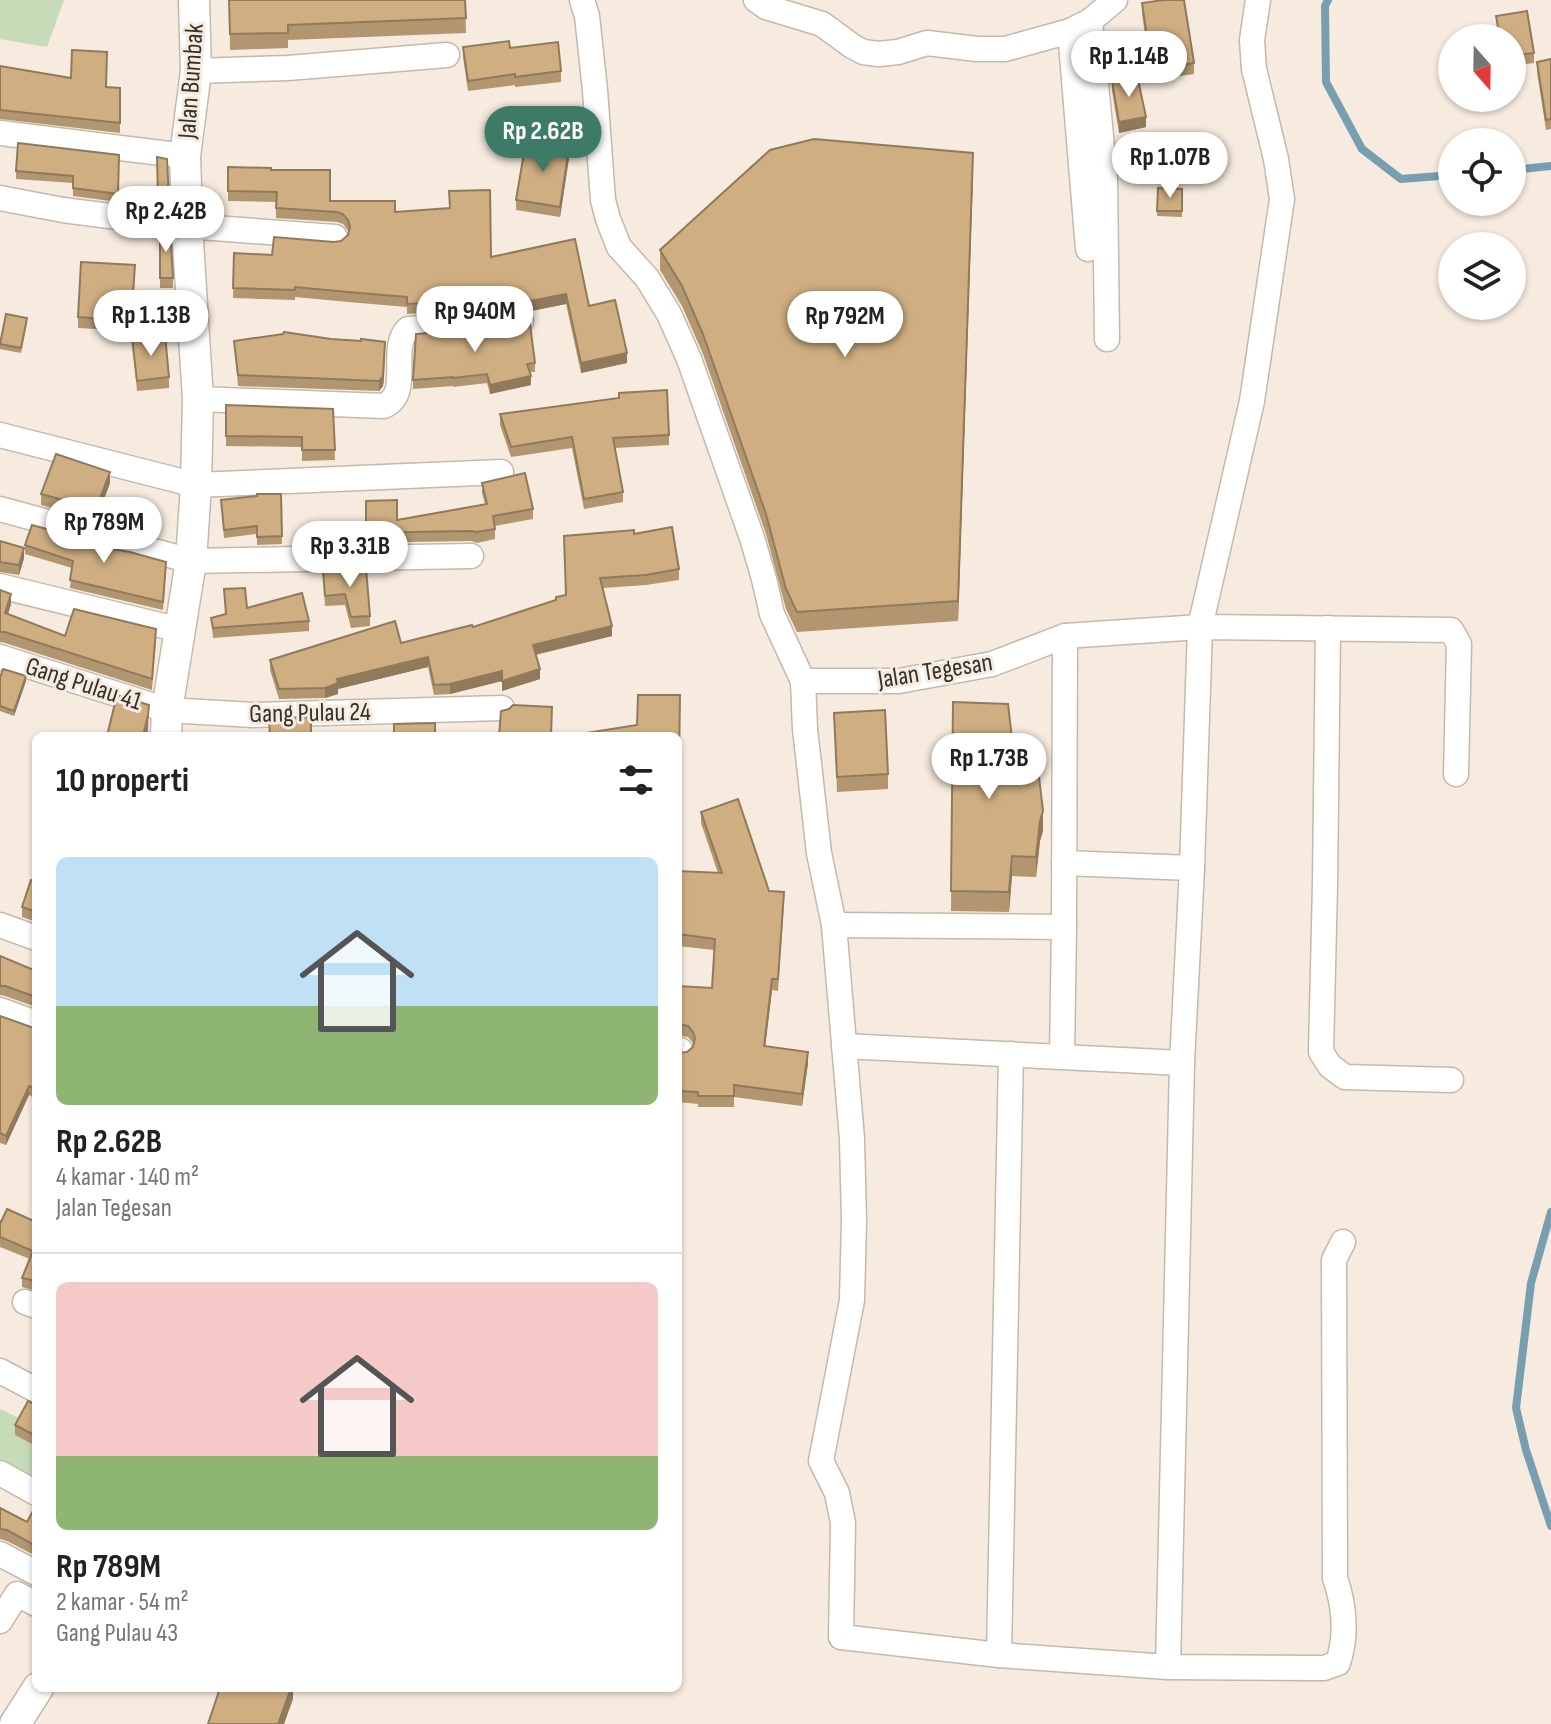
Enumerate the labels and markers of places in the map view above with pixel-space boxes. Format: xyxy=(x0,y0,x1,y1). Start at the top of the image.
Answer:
pin: Rp 1.14B xyxy=(1046,31,1212,99)
pin: Rp 2.62B xyxy=(460,106,626,174)
pin: Rp 1.07B xyxy=(1087,132,1253,200)
pin: Rp 2.42B xyxy=(83,186,249,254)
pin: Rp 940M xyxy=(401,286,549,354)
pin: Rp 1.13B xyxy=(68,290,234,358)
pin: Rp 792M xyxy=(771,291,919,359)
pin: Rp 789M xyxy=(30,497,178,565)
pin: Rp 3.31B xyxy=(267,521,433,589)
pin: Rp 1.73B xyxy=(906,733,1072,801)

